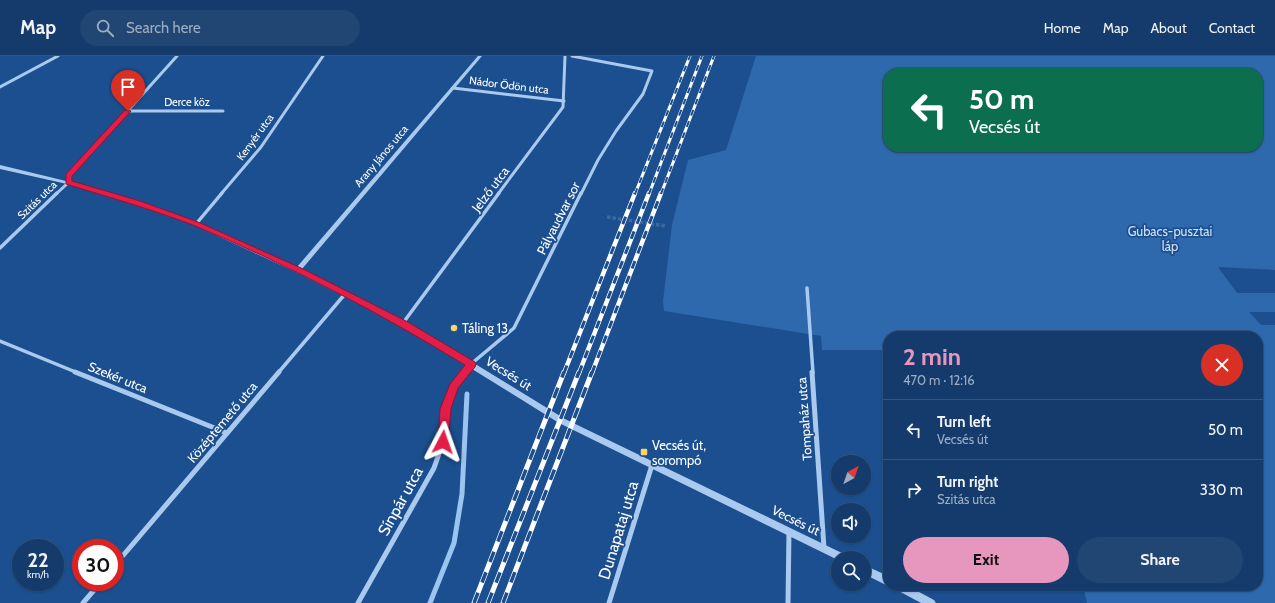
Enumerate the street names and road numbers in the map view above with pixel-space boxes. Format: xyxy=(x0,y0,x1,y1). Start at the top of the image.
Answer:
street label: Nádor Ödön utca xyxy=(468,73,550,97)
street label: Derce köz xyxy=(164,95,210,109)
street label: Kenyér utca xyxy=(233,110,277,163)
street label: Arany János utca xyxy=(351,122,411,190)
street label: Jelző utca xyxy=(467,163,513,216)
street label: Szitás utca xyxy=(14,177,60,222)
street label: Pályaudvar sor xyxy=(533,178,584,257)
street label: Vecsés út xyxy=(483,353,535,394)
street label: Szekér utca xyxy=(86,358,151,396)
street label: Tompaház utca xyxy=(793,376,815,461)
street label: Középtemető utca xyxy=(184,378,261,466)
street label: Sínpár utca xyxy=(374,463,427,539)
street label: Dunapataj utca xyxy=(595,478,643,582)
street label: Vecsés út xyxy=(769,502,823,539)

